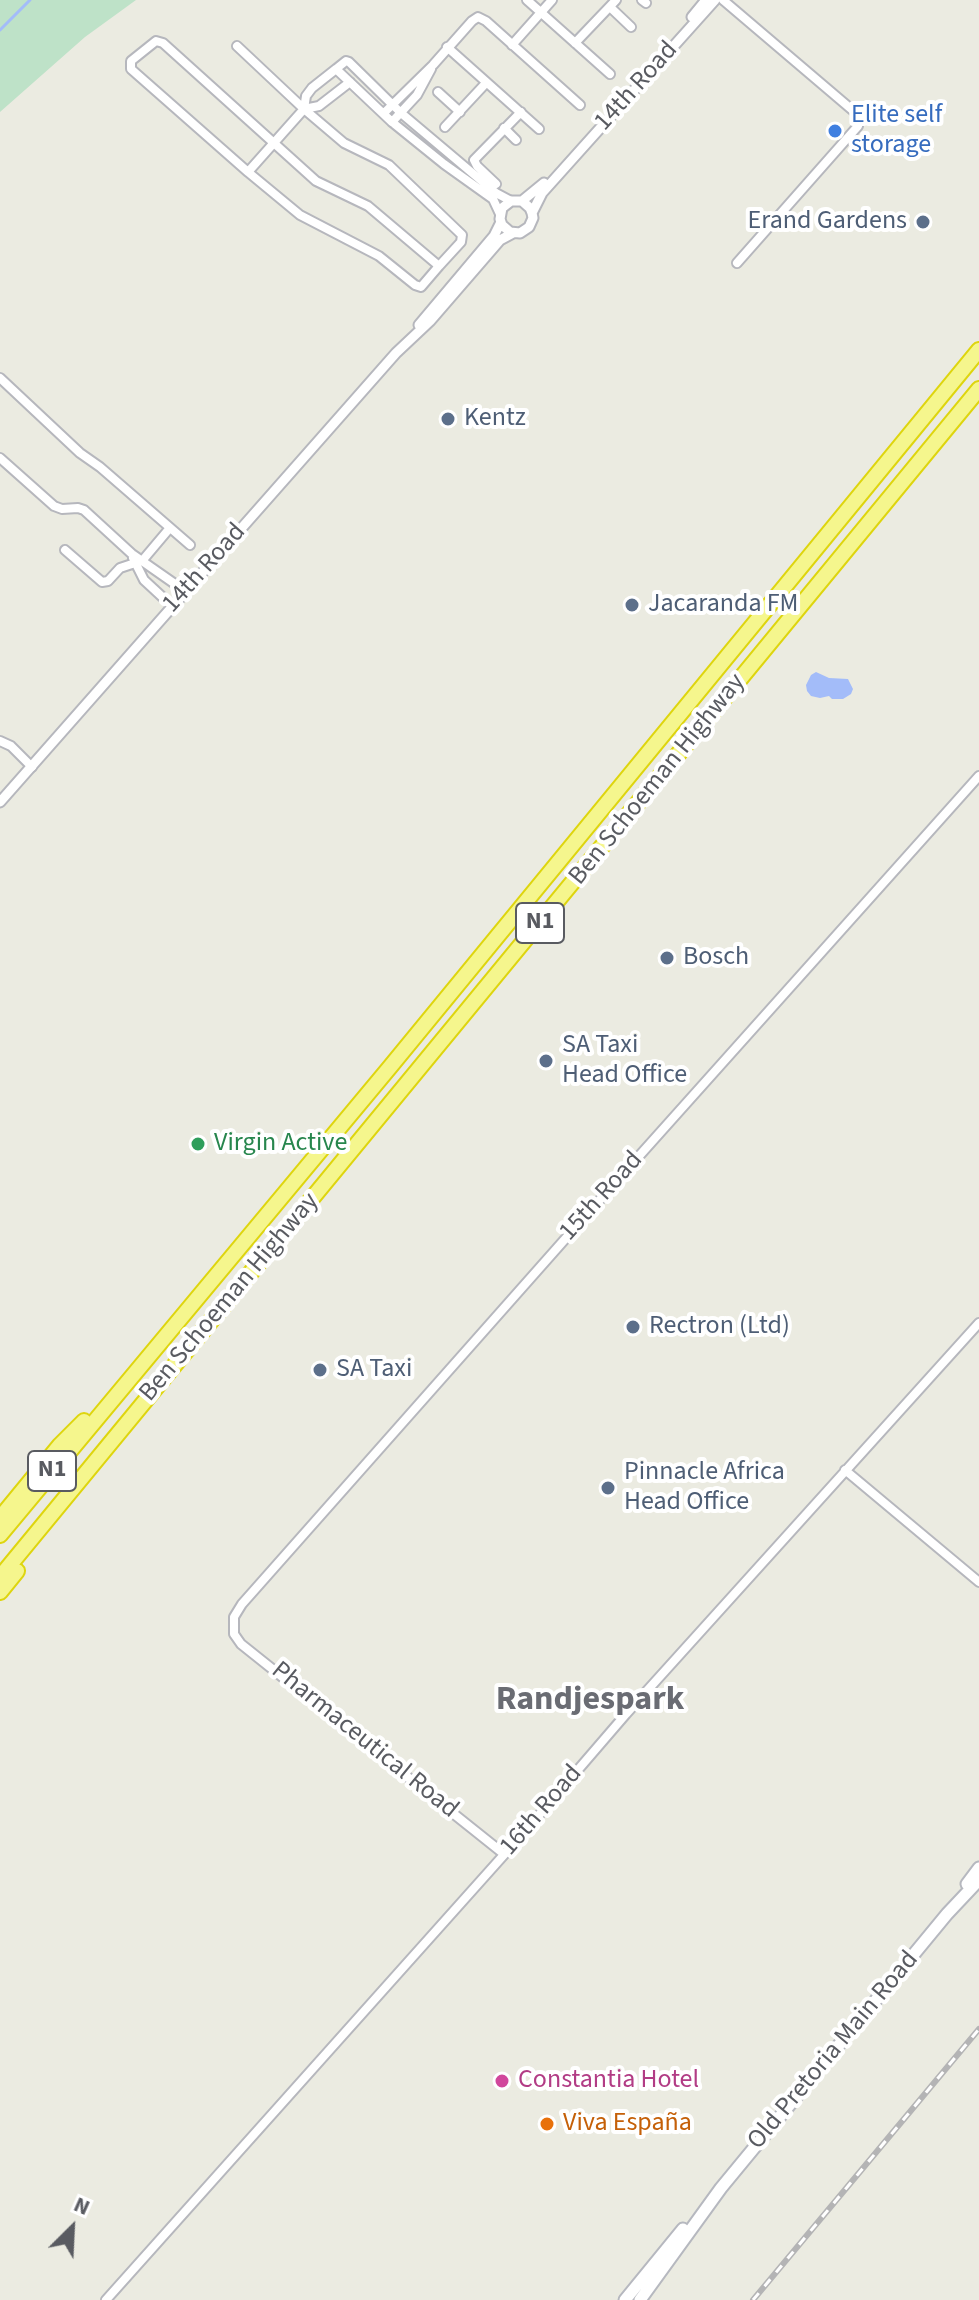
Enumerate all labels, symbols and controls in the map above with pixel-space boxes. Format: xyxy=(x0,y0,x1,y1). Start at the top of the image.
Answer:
street label: 14th Road xyxy=(589,36,685,138)
place label: Elite self storage xyxy=(851,100,942,162)
marker: Elite self storage xyxy=(826,122,844,140)
place label: Erand Gardens xyxy=(748,206,907,238)
marker: Erand Gardens xyxy=(914,213,932,231)
place label: Kentz xyxy=(464,403,526,435)
marker: Kentz xyxy=(439,410,457,428)
street label: 14th Road xyxy=(157,518,253,620)
place label: Jacaranda FM xyxy=(648,589,798,621)
marker: Jacaranda FM xyxy=(623,596,641,614)
street label: Ben Schoeman Highway xyxy=(563,668,753,892)
road number: N1 xyxy=(516,903,564,943)
place label: Bosch xyxy=(683,942,749,974)
marker: Bosch xyxy=(658,949,676,967)
place label: SA Taxi Head Office xyxy=(562,1030,687,1092)
marker: SA Taxi Head Office xyxy=(537,1052,555,1070)
place label: Virgin Active xyxy=(214,1128,347,1160)
marker: Virgin Active xyxy=(189,1135,207,1153)
street label: 15th Road xyxy=(554,1146,650,1248)
street label: Ben Schoeman Highway xyxy=(134,1187,326,1409)
place label: Rectron (Ltd) xyxy=(649,1311,790,1343)
marker: Rectron (Ltd) xyxy=(624,1318,642,1336)
place label: SA Taxi xyxy=(336,1354,412,1386)
marker: SA Taxi xyxy=(311,1361,329,1379)
road number: N1 xyxy=(28,1451,76,1491)
place label: Pinnacle Africa Head Office xyxy=(624,1457,785,1518)
marker: Pinnacle Africa Head Office xyxy=(599,1479,617,1497)
street label: Pharmaceutical Road xyxy=(264,1656,464,1826)
district label: Randjespark xyxy=(496,1682,684,1722)
street label: 16th Road xyxy=(494,1759,590,1863)
street label: Old Pretoria Main Road xyxy=(742,1945,926,2157)
place label: Constantia Hotel xyxy=(518,2065,699,2097)
marker: Constantia Hotel xyxy=(493,2072,511,2090)
place label: Viva España xyxy=(563,2108,692,2140)
marker: Viva España xyxy=(538,2115,556,2133)
north arrow xyxy=(32,2188,112,2268)
text: N xyxy=(69,2188,95,2224)

